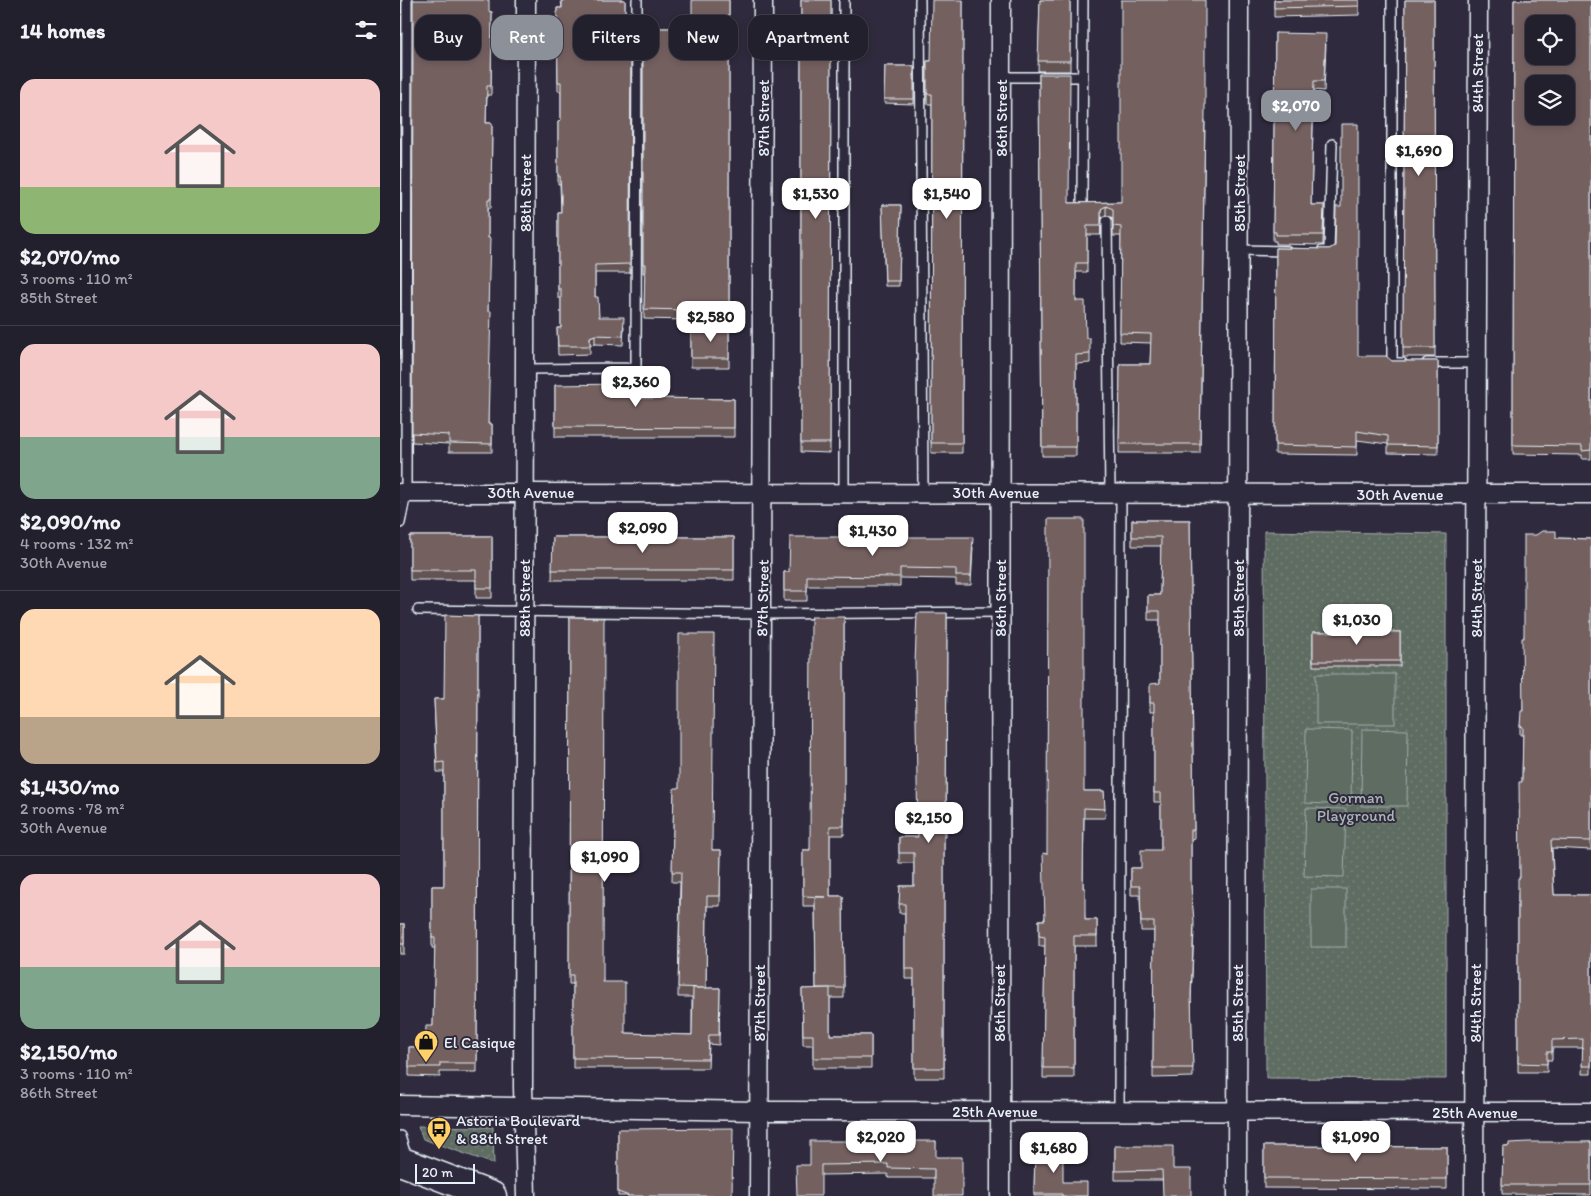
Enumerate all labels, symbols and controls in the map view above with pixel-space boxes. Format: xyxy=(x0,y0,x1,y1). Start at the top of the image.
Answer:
chip: Buy xyxy=(415,15,481,60)
chip: Rent xyxy=(491,15,563,60)
chip: Filters xyxy=(573,15,659,60)
chip: New xyxy=(669,15,738,60)
chip: Apartment xyxy=(748,15,868,60)
map controls xyxy=(1525,15,1575,125)
button: locate xyxy=(1525,15,1575,65)
icon: filters xyxy=(352,16,380,44)
text: 14 homes xyxy=(20,18,105,43)
street label: 84th Street xyxy=(1468,34,1487,112)
button: layers xyxy=(1525,75,1575,125)
street label: 87th Street xyxy=(754,79,773,157)
street label: 86th Street xyxy=(992,79,1011,157)
pin: $2,070 xyxy=(1255,90,1337,132)
text: $2,070 xyxy=(1272,96,1320,115)
icon: home xyxy=(155,111,245,201)
pin: $1,690 xyxy=(1378,134,1460,177)
text: $1,690 xyxy=(1396,141,1442,160)
street label: 88th Street xyxy=(516,154,535,232)
street label: 85th Street xyxy=(1230,154,1249,232)
pin: $1,530 xyxy=(775,178,857,220)
pin: $1,540 xyxy=(906,178,988,220)
text: $1,530 xyxy=(793,184,839,203)
text: $1,540 xyxy=(923,184,971,203)
text: $2,070/mo xyxy=(20,244,120,269)
text: 3 rooms · 110 m² xyxy=(20,269,133,288)
text: 85th Street xyxy=(20,288,98,307)
pin: $2,580 xyxy=(670,300,752,343)
text: $2,580 xyxy=(687,307,735,326)
pin: $2,360 xyxy=(595,366,677,408)
text: $2,360 xyxy=(612,372,660,391)
icon: home xyxy=(155,377,245,467)
street label: 30th Avenue xyxy=(487,483,575,502)
street label: 30th Avenue xyxy=(952,483,1040,502)
street label: 30th Avenue xyxy=(1356,485,1444,504)
text: $2,090/mo xyxy=(20,509,121,534)
pin: $2,090 xyxy=(602,512,684,554)
pin: $1,430 xyxy=(832,514,914,557)
text: $2,090 xyxy=(619,518,667,537)
text: $1,430 xyxy=(849,521,897,540)
text: 4 rooms · 132 m² xyxy=(20,534,134,553)
text: 30th Avenue xyxy=(20,553,107,572)
street label: 88th Street xyxy=(515,559,534,637)
street label: 87th Street xyxy=(752,559,773,637)
street label: 86th Street xyxy=(991,559,1010,637)
street label: 85th Street xyxy=(1229,559,1248,637)
street label: 84th Street xyxy=(1467,559,1486,637)
pin: $1,030 xyxy=(1316,604,1398,646)
text: $1,030 xyxy=(1333,610,1381,629)
icon: home xyxy=(155,642,245,732)
text: $1,430/mo xyxy=(20,774,120,799)
park label: Gorman Playground xyxy=(1317,788,1395,825)
text: 2 rooms · 78 m² xyxy=(20,799,125,818)
pin: $2,150 xyxy=(888,802,970,844)
text: $2,150 xyxy=(906,808,952,827)
text: 30th Avenue xyxy=(20,818,107,837)
pin: $1,090 xyxy=(564,840,646,883)
text: $1,090 xyxy=(581,847,629,866)
icon: home xyxy=(155,907,245,997)
street label: 87th Street xyxy=(750,964,769,1042)
street label: 86th Street xyxy=(990,964,1009,1042)
street label: 85th Street xyxy=(1228,964,1247,1042)
street label: 84th Street xyxy=(1466,964,1485,1042)
shop icon: El Casique xyxy=(413,1029,439,1063)
place label: El Casique xyxy=(444,1033,516,1052)
text: $2,150/mo xyxy=(20,1039,118,1064)
text: 3 rooms · 110 m² xyxy=(20,1064,133,1083)
text: 86th Street xyxy=(20,1083,98,1102)
street label: 25th Avenue xyxy=(952,1102,1038,1121)
street label: 25th Avenue xyxy=(1432,1103,1518,1122)
place label: Astoria Boulevard & 88th Street xyxy=(456,1111,580,1148)
bus stop icon: Astoria Boulevard & 88th Street xyxy=(426,1116,452,1150)
pin: $2,020 xyxy=(840,1120,922,1163)
pin: $1,090 xyxy=(1315,1120,1397,1163)
text: $2,020 xyxy=(857,1127,905,1146)
text: $1,090 xyxy=(1332,1127,1380,1146)
pin: $1,680 xyxy=(1013,1132,1095,1174)
text: $1,680 xyxy=(1031,1138,1077,1157)
scale bar xyxy=(415,1161,475,1184)
text: 20 m xyxy=(422,1164,453,1181)

